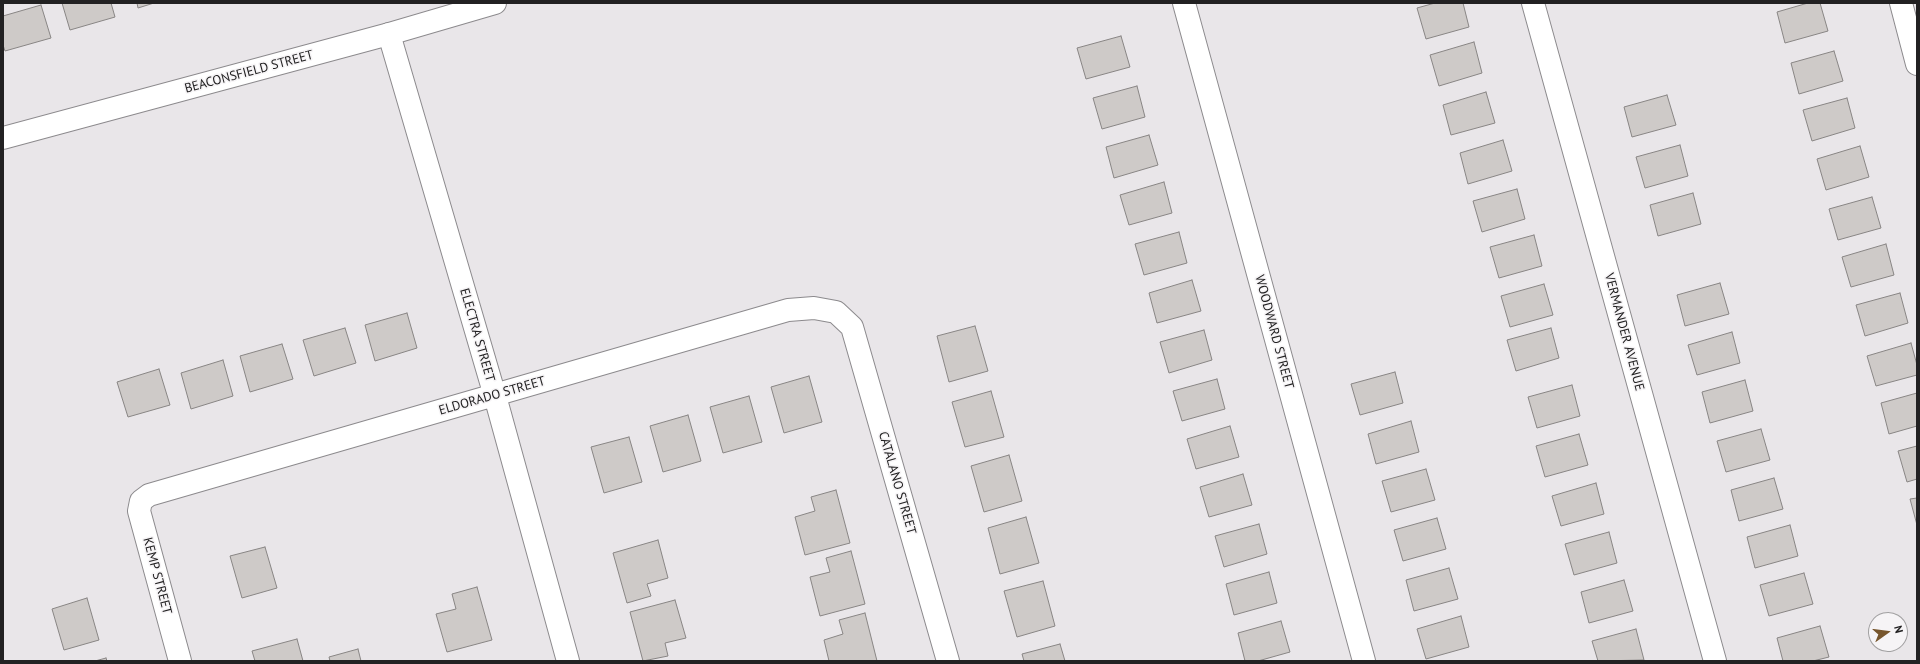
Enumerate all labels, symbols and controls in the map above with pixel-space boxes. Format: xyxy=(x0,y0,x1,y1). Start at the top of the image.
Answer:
street label: BEACONSFIELD STREET xyxy=(183,47,315,97)
street label: VERMANDER AVENUE xyxy=(1601,272,1647,392)
street label: WOODWARD STREET xyxy=(1251,273,1297,391)
street label: ELECTRA STREET xyxy=(456,287,498,383)
street label: ELDORADO STREET xyxy=(437,373,547,419)
street label: CATALANO STREET xyxy=(875,430,919,536)
street label: KEMP STREET xyxy=(139,536,175,616)
north arrow xyxy=(1868,612,1908,652)
text: N xyxy=(1891,624,1906,635)

